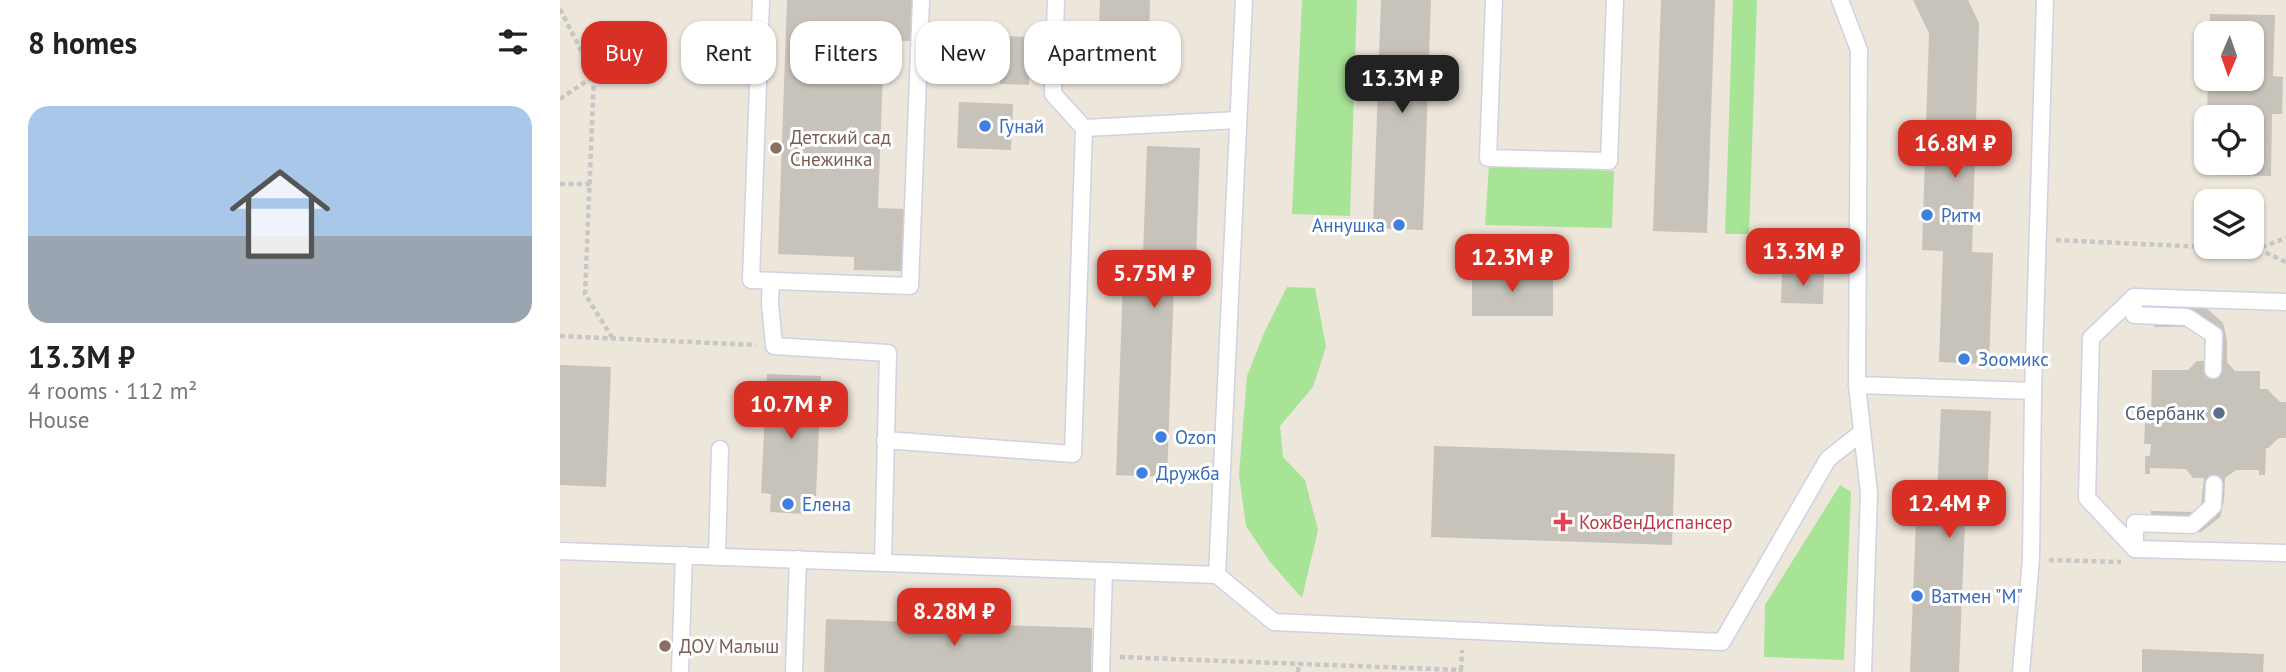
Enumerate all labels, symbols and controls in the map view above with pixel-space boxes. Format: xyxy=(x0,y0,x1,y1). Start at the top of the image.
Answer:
chip: Buy xyxy=(581,21,667,84)
chip: Rent xyxy=(681,21,776,84)
chip: Filters xyxy=(790,21,902,84)
chip: New xyxy=(916,21,1010,84)
chip: Apartment xyxy=(1024,21,1181,84)
north arrow xyxy=(2194,21,2264,91)
map controls xyxy=(2194,21,2264,259)
text: 8 homes xyxy=(28,23,137,62)
icon: filters xyxy=(494,23,532,61)
pin: 13.3M ₽ xyxy=(1337,55,1467,115)
text: 13.3M ₽ xyxy=(1361,63,1443,92)
button: locate xyxy=(2194,105,2264,175)
place label: Гунай xyxy=(999,114,1044,138)
marker: Гунай xyxy=(977,118,993,134)
pin: 16.8M ₽ xyxy=(1890,120,2020,180)
place label: Детский сад Снежинка xyxy=(790,125,891,171)
text: 16.8M ₽ xyxy=(1914,128,1996,157)
marker: Детский сад Снежинка xyxy=(768,140,784,156)
icon: home xyxy=(217,151,343,277)
button: layers xyxy=(2194,189,2264,259)
place label: Ритм xyxy=(1941,203,1981,227)
marker: Ритм xyxy=(1919,207,1935,223)
place label: Аннушка xyxy=(1312,213,1385,237)
marker: Аннушка xyxy=(1391,217,1407,233)
pin: 13.3M ₽ xyxy=(1738,229,1868,288)
pin: 12.3M ₽ xyxy=(1447,234,1577,294)
text: 13.3M ₽ xyxy=(1762,236,1844,265)
text: 12.3M ₽ xyxy=(1471,242,1553,271)
pin: 5.75M ₽ xyxy=(1089,250,1219,310)
text: 5.75M ₽ xyxy=(1113,258,1195,287)
text: 13.3M ₽ xyxy=(28,337,135,376)
place label: Зоомикс xyxy=(1978,347,2049,371)
marker: Зоомикс xyxy=(1956,351,1972,367)
text: 4 rooms · 112 m² xyxy=(28,376,197,405)
pin: 10.7M ₽ xyxy=(726,382,856,441)
text: 10.7M ₽ xyxy=(750,389,832,418)
place label: Сбербанк xyxy=(2125,401,2205,425)
text: House xyxy=(28,405,90,434)
marker: Сбербанк xyxy=(2211,405,2227,421)
place label: Ozon xyxy=(1175,425,1216,449)
marker: Ozon xyxy=(1153,429,1169,445)
place label: Дружба xyxy=(1156,461,1220,485)
marker: Дружба xyxy=(1134,465,1150,481)
pin: 12.4M ₽ xyxy=(1884,480,2014,540)
text: 12.4M ₽ xyxy=(1908,488,1990,517)
place label: Елена xyxy=(802,492,851,516)
marker: Елена xyxy=(780,496,796,512)
place label: КожВенДиспансер xyxy=(1579,510,1733,534)
marker: КожВенДиспансер xyxy=(1553,512,1573,532)
place label: Ватмен "М" xyxy=(1931,584,2023,608)
pin: 8.28M ₽ xyxy=(889,588,1019,648)
marker: Ватмен "М" xyxy=(1909,588,1925,604)
text: 8.28M ₽ xyxy=(913,596,995,625)
place label: ДОУ Малыш xyxy=(679,634,779,658)
marker: ДОУ Малыш xyxy=(657,638,673,654)

